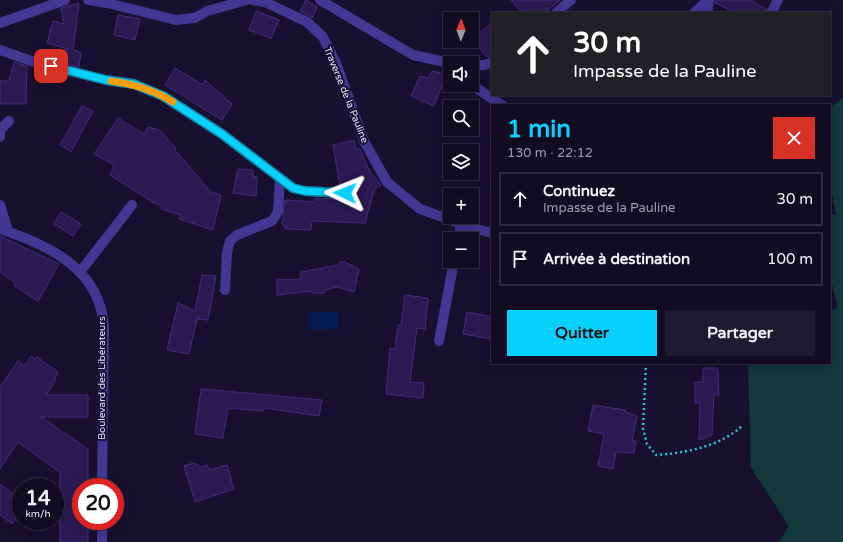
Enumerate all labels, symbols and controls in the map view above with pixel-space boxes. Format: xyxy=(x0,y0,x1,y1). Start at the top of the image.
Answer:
north arrow xyxy=(443,12,479,48)
map controls xyxy=(443,12,479,268)
text: 30 m xyxy=(573,26,641,60)
icon: ahead xyxy=(507,28,559,80)
street label: Traverse de la Pauline xyxy=(321,45,371,145)
pin xyxy=(34,49,68,83)
icon: arrive xyxy=(40,55,62,77)
button: sound xyxy=(443,56,479,92)
text: Impasse de la Pauline xyxy=(573,60,756,82)
button: search xyxy=(443,100,479,136)
text: 1 min xyxy=(507,115,571,144)
button: close xyxy=(773,117,815,159)
button: layers xyxy=(443,144,479,180)
text: 130 m · 22:12 xyxy=(507,145,593,161)
position arrow xyxy=(324,172,366,214)
text: Continuez xyxy=(543,182,615,200)
button: + xyxy=(443,188,479,224)
icon: ahead xyxy=(509,188,531,210)
text: 30 m xyxy=(776,190,813,208)
text: Impasse de la Pauline xyxy=(543,200,675,216)
button: − xyxy=(443,232,479,268)
icon: arrive xyxy=(509,248,531,270)
text: Arrivée à destination xyxy=(543,250,690,268)
text: 100 m xyxy=(767,250,813,268)
button: Quitter xyxy=(507,310,657,356)
button: Partager xyxy=(665,310,815,356)
street label: Boulevard des Libérateurs xyxy=(96,316,108,440)
speed limit sign: 20 xyxy=(72,478,124,530)
text: 14 xyxy=(25,487,51,511)
text: km/h xyxy=(25,508,51,520)

